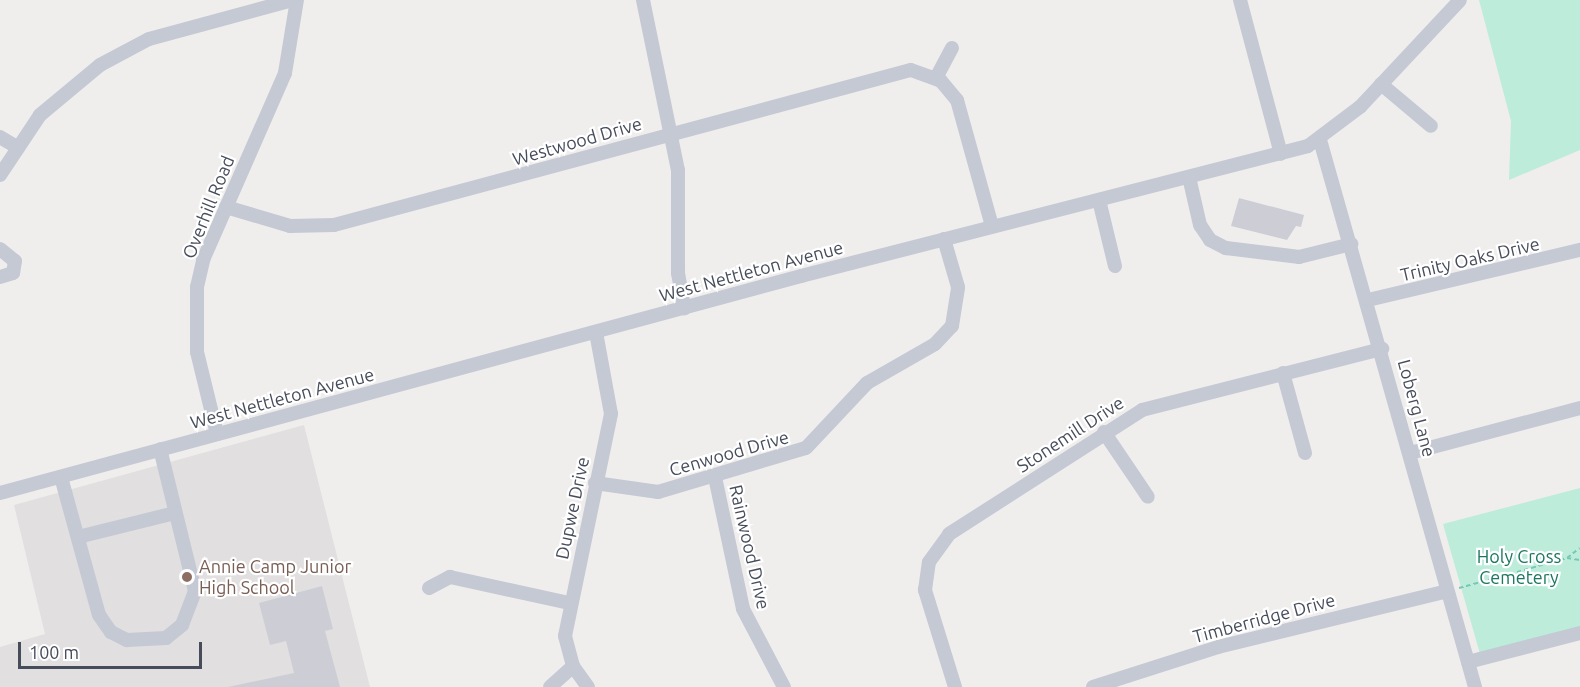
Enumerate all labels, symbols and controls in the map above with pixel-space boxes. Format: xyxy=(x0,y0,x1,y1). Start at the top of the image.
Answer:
street label: Westwood Drive xyxy=(510,112,644,170)
street label: Overhill Road xyxy=(178,152,238,262)
street label: Trinity Oaks Drive xyxy=(1398,233,1542,285)
street label: West Nettleton Avenue xyxy=(657,236,845,306)
street label: Loberg Lane xyxy=(1394,357,1440,459)
street label: West Nettleton Avenue xyxy=(188,363,376,433)
street label: Stonemill Drive xyxy=(1012,391,1128,477)
street label: Cenwood Drive xyxy=(667,426,791,480)
street label: Dupwe Drive xyxy=(551,455,593,561)
street label: Rainwood Drive xyxy=(725,483,775,611)
park label: Holy Cross Cemetery xyxy=(1477,546,1561,588)
place label: Annie Camp Junior High School xyxy=(199,556,351,598)
marker: Annie Camp Junior High School xyxy=(180,570,194,584)
street label: Timberridge Drive xyxy=(1191,589,1337,647)
scale bar xyxy=(21,630,206,668)
text: 100 m xyxy=(29,642,79,662)

